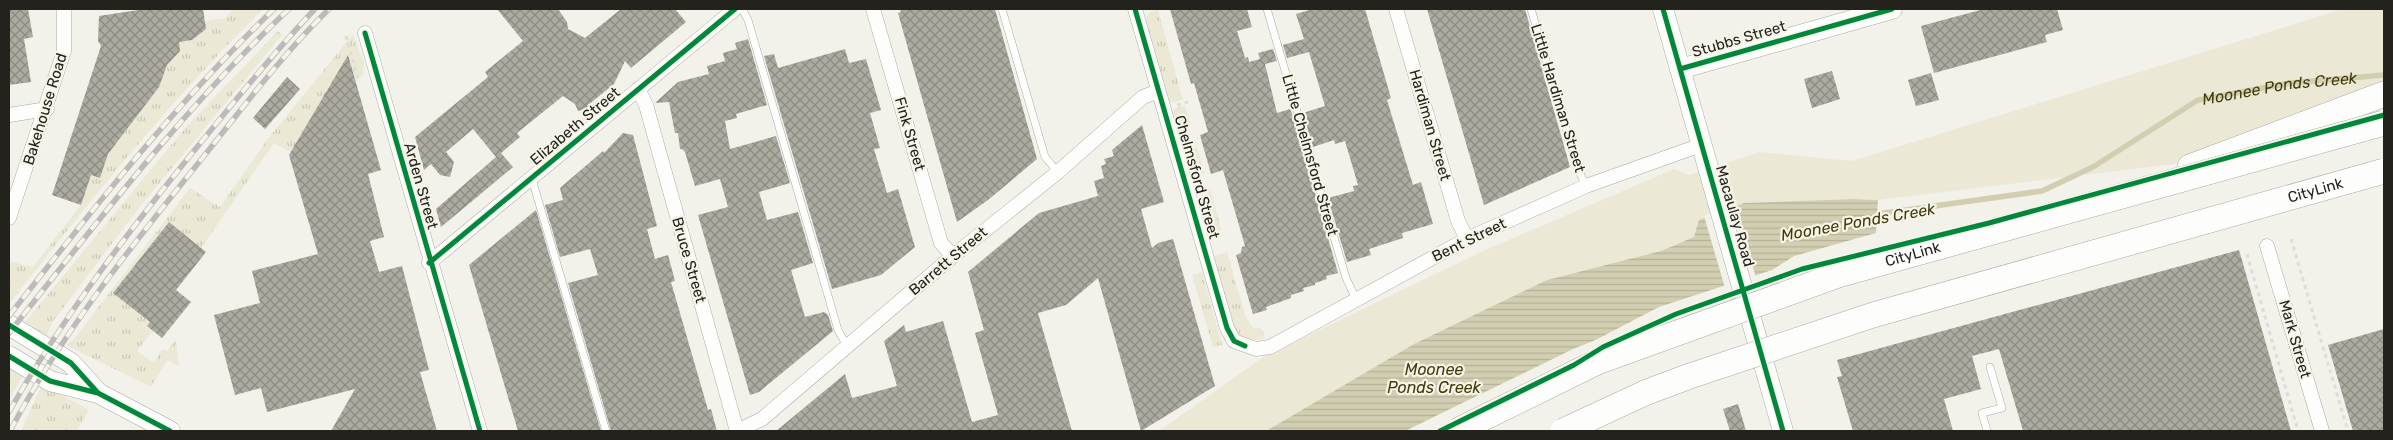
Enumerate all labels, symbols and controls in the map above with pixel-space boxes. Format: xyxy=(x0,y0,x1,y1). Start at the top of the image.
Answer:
street label: Stubbs Street xyxy=(1690,17,1788,61)
street label: Little Hardiman Street xyxy=(1527,22,1589,175)
street label: Bakehouse Road xyxy=(19,51,71,167)
street label: Hardiman Street xyxy=(1406,67,1455,183)
water label: Moonee Ponds Creek xyxy=(2201,68,2358,109)
street label: Little Chelmsford Street xyxy=(1278,72,1342,238)
street label: Elizabeth Street xyxy=(526,83,624,169)
street label: Fink Street xyxy=(891,95,929,173)
street label: Chelmsford Street xyxy=(1171,113,1223,241)
street label: Arden Street xyxy=(400,141,442,231)
street label: Macaulay Road xyxy=(1712,163,1758,269)
street label: CityLink xyxy=(2286,174,2345,207)
water label: Moonee Ponds Creek xyxy=(1779,199,1937,245)
street label: Bent Street xyxy=(1429,214,1509,266)
street label: Bruce Street xyxy=(668,215,710,305)
street label: Barrett Street xyxy=(905,223,991,299)
street label: CityLink xyxy=(1883,238,1943,270)
street label: Mark Street xyxy=(2275,298,2315,380)
water label: Moonee Ponds Creek xyxy=(1387,360,1482,397)

